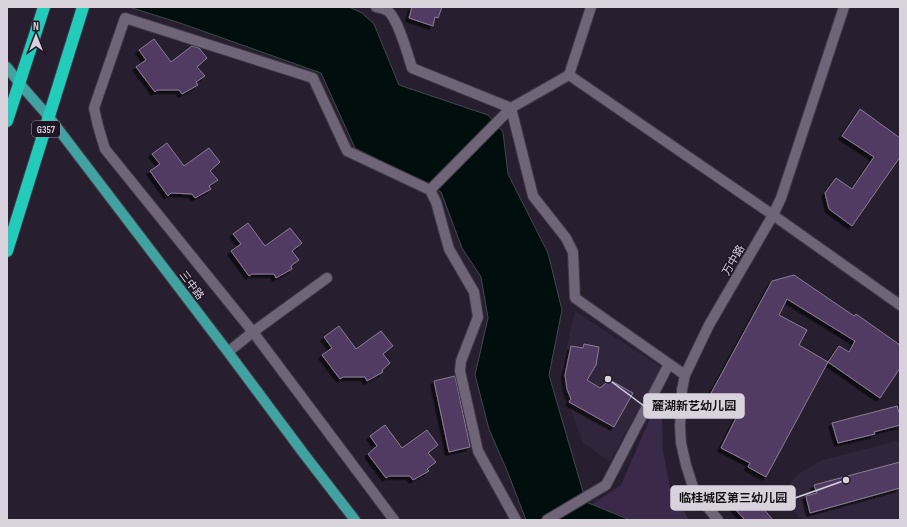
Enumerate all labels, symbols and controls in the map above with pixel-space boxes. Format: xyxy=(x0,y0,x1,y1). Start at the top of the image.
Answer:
north arrow xyxy=(16,16,56,56)
text: N xyxy=(33,20,39,33)
road number: G357 xyxy=(32,121,60,137)
street label: 万中路 xyxy=(720,243,747,278)
street label: 三中路 xyxy=(176,268,207,302)
callout: 麓湖新艺幼儿园 xyxy=(644,394,744,418)
text: 麓湖新艺幼儿园 xyxy=(652,399,736,414)
callout: 临桂城区第三幼儿园 xyxy=(671,486,795,510)
text: 临桂城区第三幼儿园 xyxy=(679,491,787,506)

